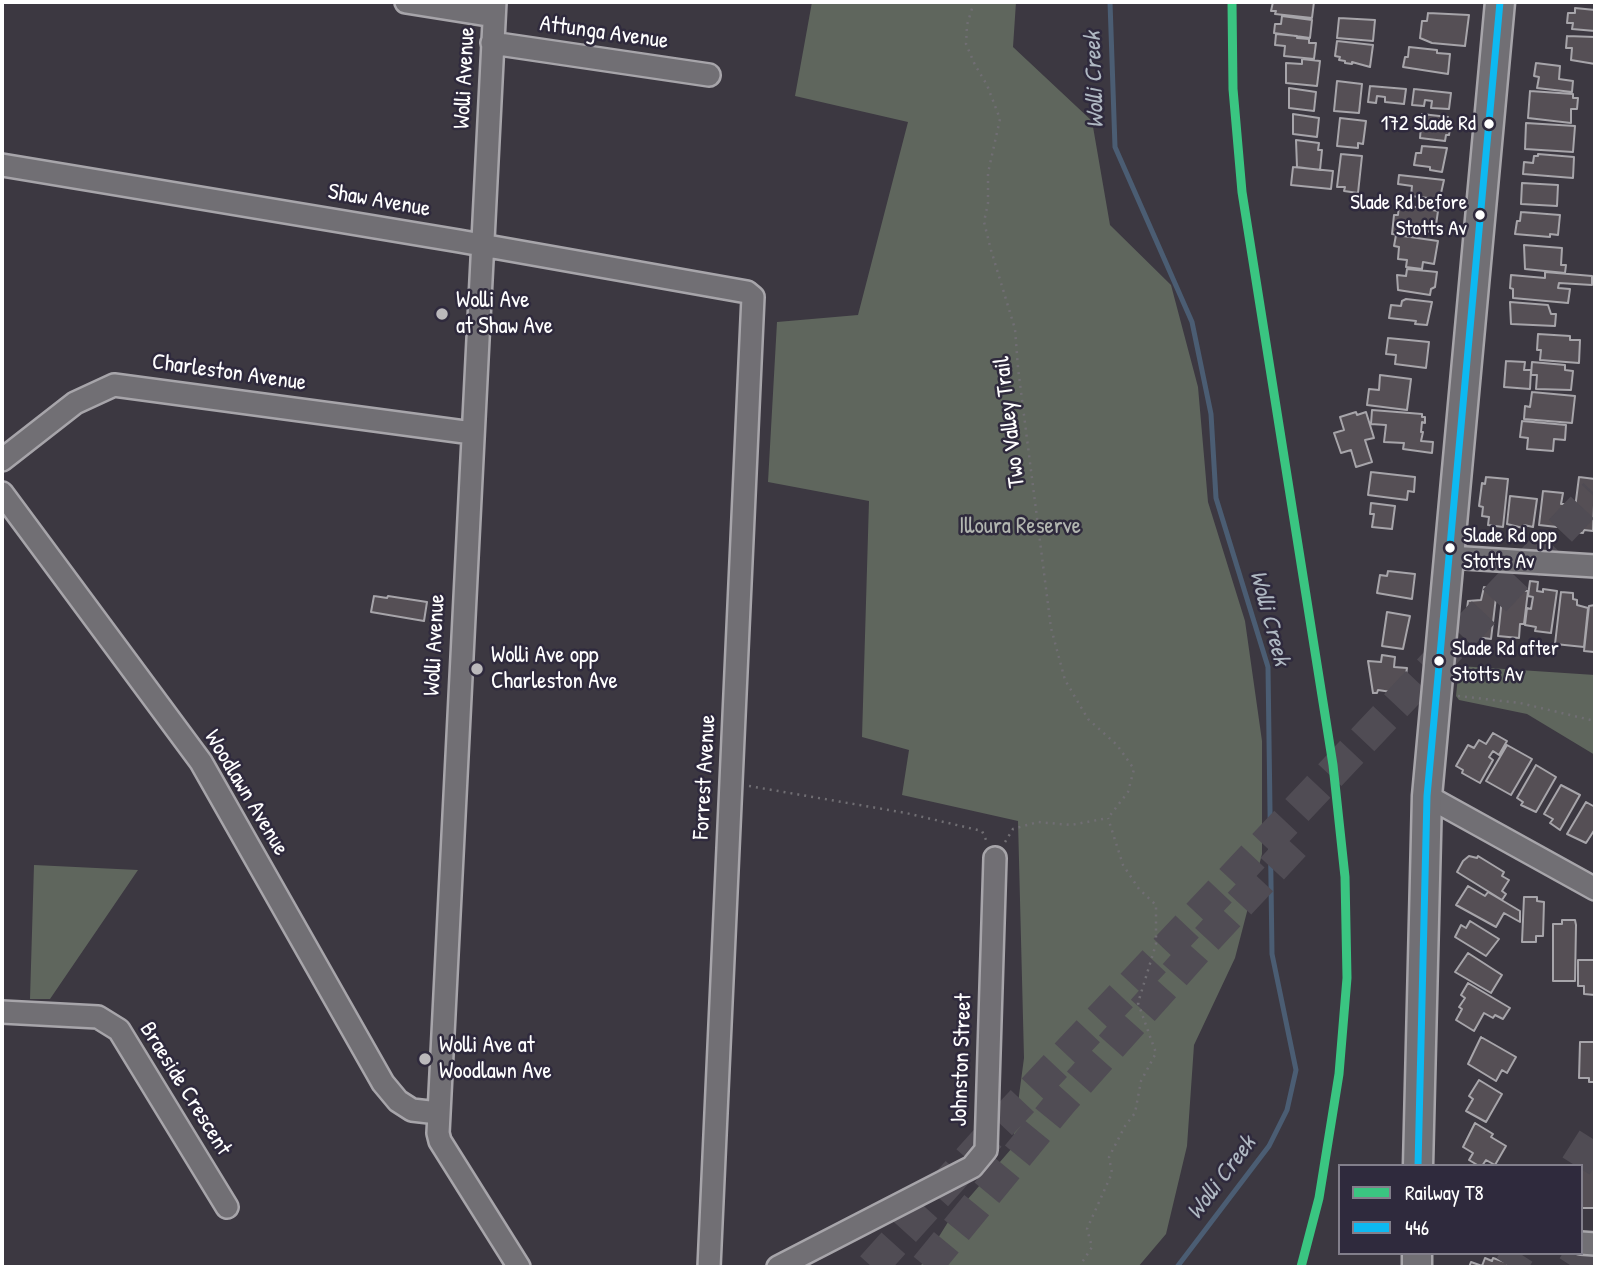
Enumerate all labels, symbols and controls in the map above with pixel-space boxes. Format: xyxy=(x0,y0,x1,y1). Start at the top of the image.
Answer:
street label: Attunga Avenue xyxy=(538,10,670,56)
street label: Wolli Avenue xyxy=(449,26,481,130)
water label: Wolli Creek xyxy=(1079,31,1111,129)
place label: 172 Slade Rd xyxy=(1381,111,1476,137)
marker: 172 Slade Rd xyxy=(1482,117,1496,131)
street label: Shaw Avenue xyxy=(326,178,432,224)
place label: Slade Rd before Stotts Av xyxy=(1350,190,1467,240)
marker: Slade Rd before Stotts Av xyxy=(1473,208,1487,222)
place label: Wolli Ave at Shaw Ave xyxy=(456,287,553,341)
marker: Wolli Ave at Shaw Ave xyxy=(434,306,450,322)
street label: Charleston Avenue xyxy=(150,349,308,397)
street label: Two Valley Trail xyxy=(988,355,1032,489)
park label: Illoura Reserve xyxy=(959,513,1081,541)
place label: Slade Rd opp Stotts Av xyxy=(1463,523,1557,573)
marker: Slade Rd opp Stotts Av xyxy=(1443,541,1457,555)
water label: Wolli Creek xyxy=(1243,567,1295,669)
street label: Wolli Avenue xyxy=(419,593,451,697)
place label: Slade Rd after Stotts Av xyxy=(1452,636,1559,686)
place label: Wolli Ave opp Charleston Ave xyxy=(491,642,618,696)
marker: Slade Rd after Stotts Av xyxy=(1432,654,1446,668)
marker: Wolli Ave opp Charleston Ave xyxy=(469,661,485,677)
street label: Forrest Avenue xyxy=(688,714,722,840)
street label: Woodlawn Avenue xyxy=(198,725,294,861)
street label: Johnston Street xyxy=(946,993,978,1127)
street label: Braeside Crescent xyxy=(133,1017,237,1161)
place label: Wolli Ave at Woodlawn Ave xyxy=(439,1032,552,1086)
marker: Wolli Ave at Woodlawn Ave xyxy=(417,1051,433,1067)
water label: Wolli Creek xyxy=(1181,1131,1263,1225)
legend xyxy=(1338,1164,1583,1255)
text: Railway T8 xyxy=(1405,1178,1484,1207)
text: 446 xyxy=(1405,1213,1429,1242)

